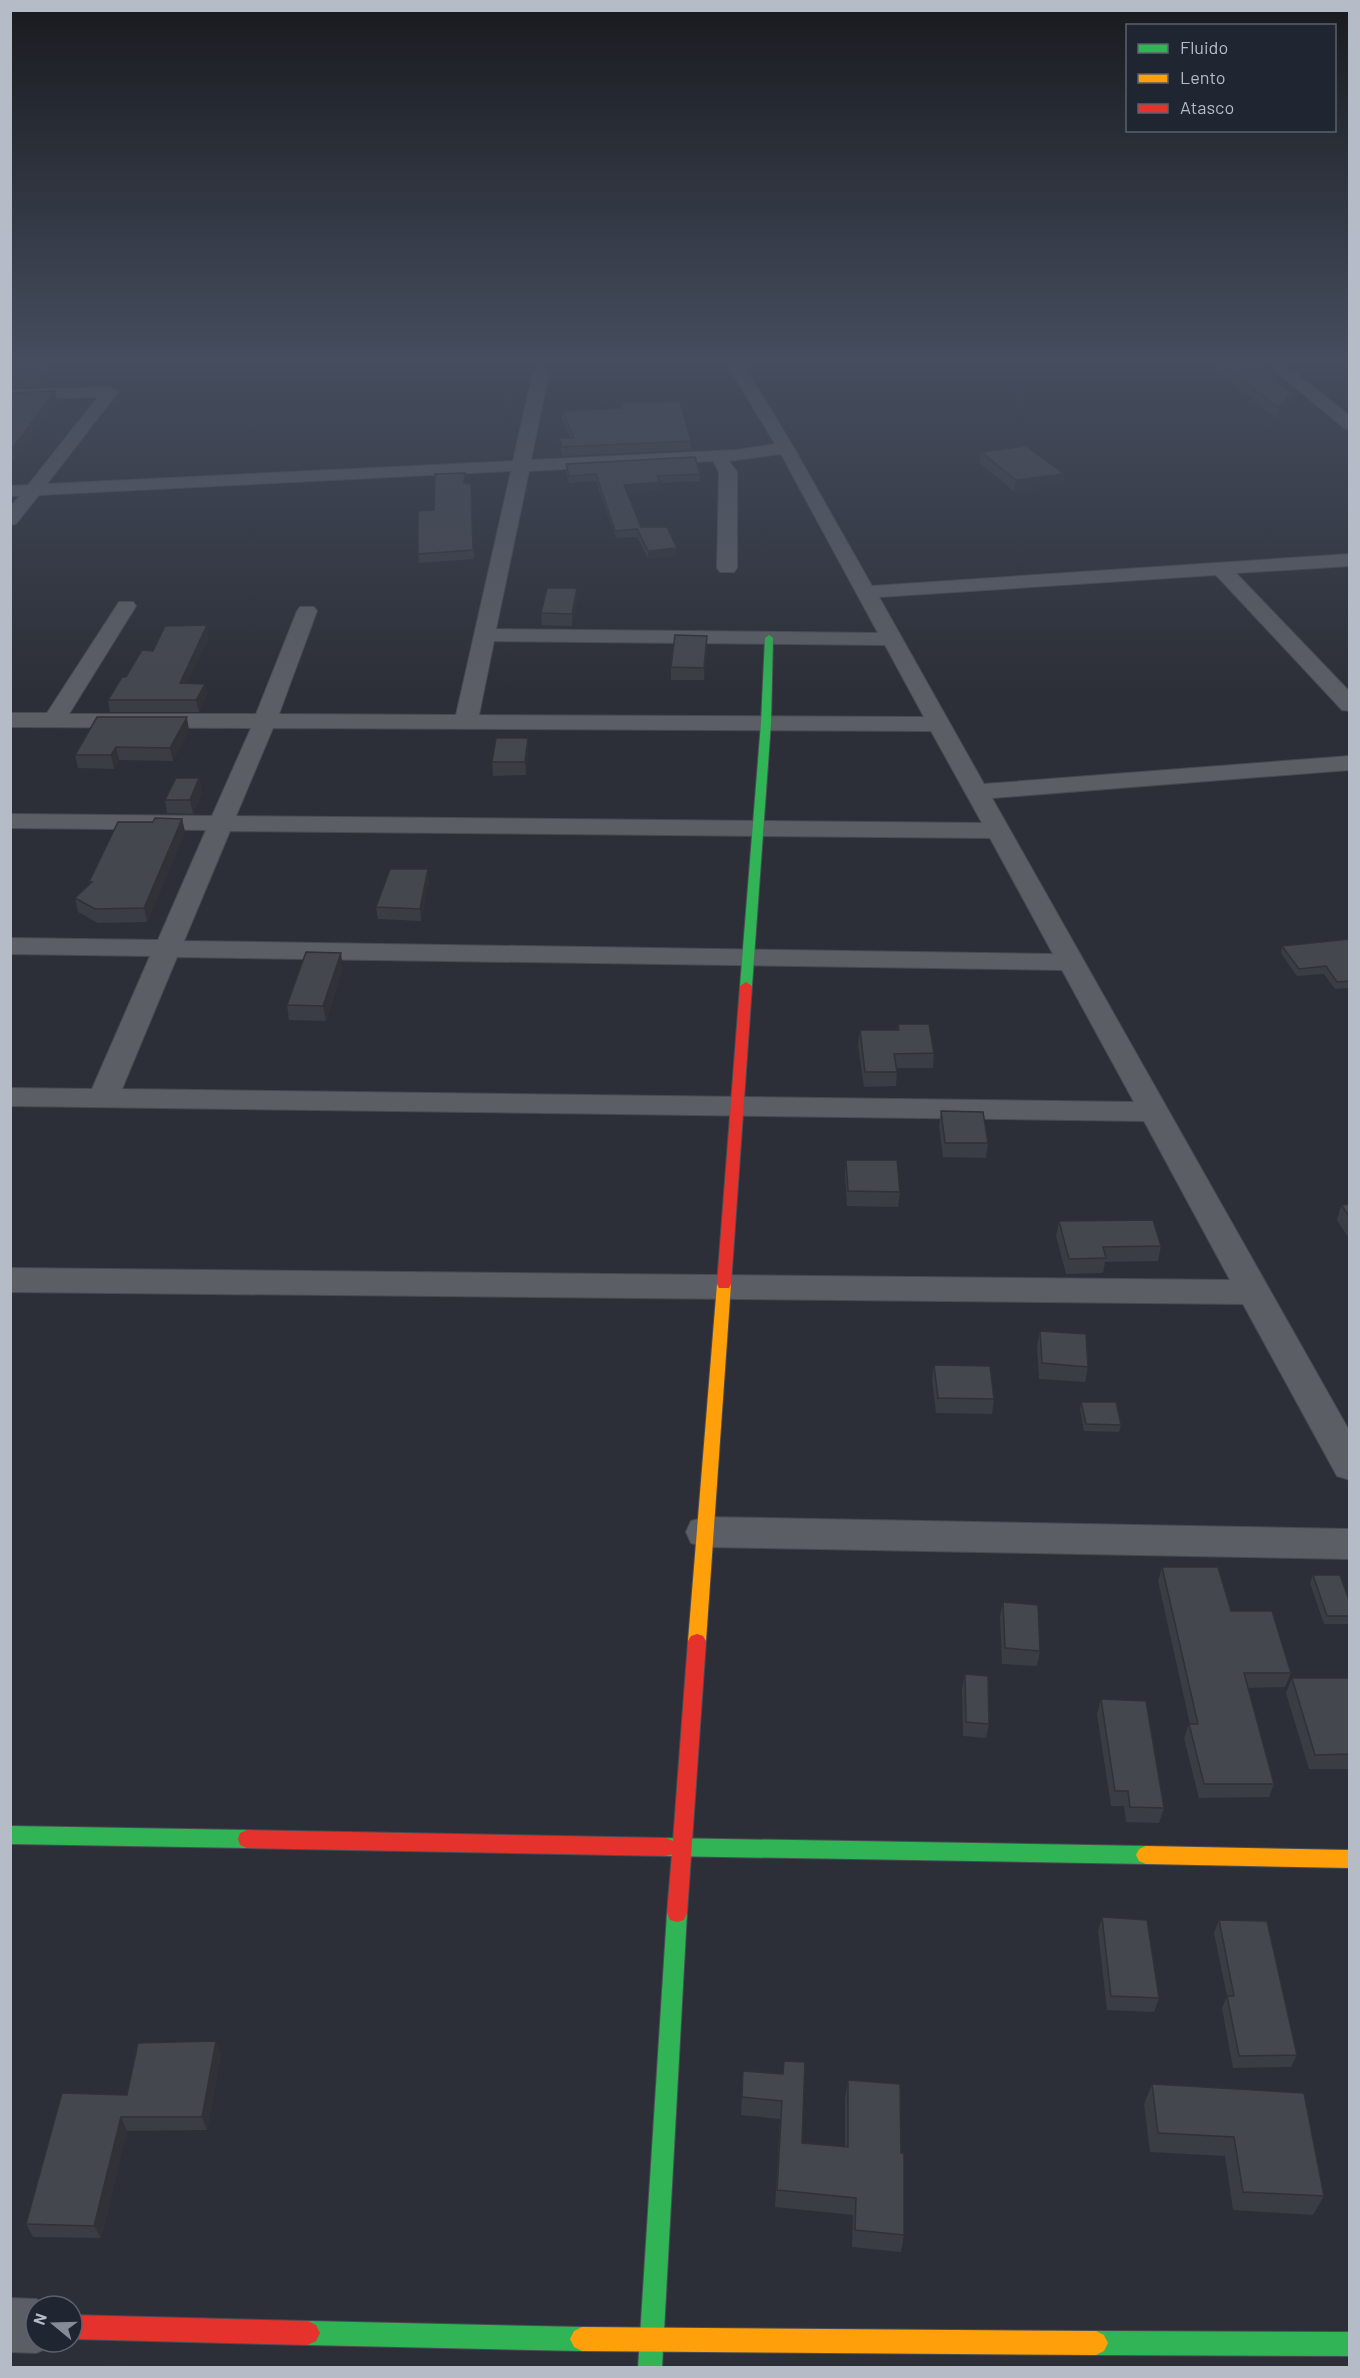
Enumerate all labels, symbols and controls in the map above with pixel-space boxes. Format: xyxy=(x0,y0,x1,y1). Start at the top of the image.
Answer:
legend xyxy=(1126,24,1336,132)
text: Fluido xyxy=(1180,36,1228,58)
text: Lento xyxy=(1180,66,1226,88)
text: Atasco xyxy=(1180,96,1234,118)
north arrow xyxy=(24,2294,84,2354)
text: N xyxy=(29,2311,50,2327)

